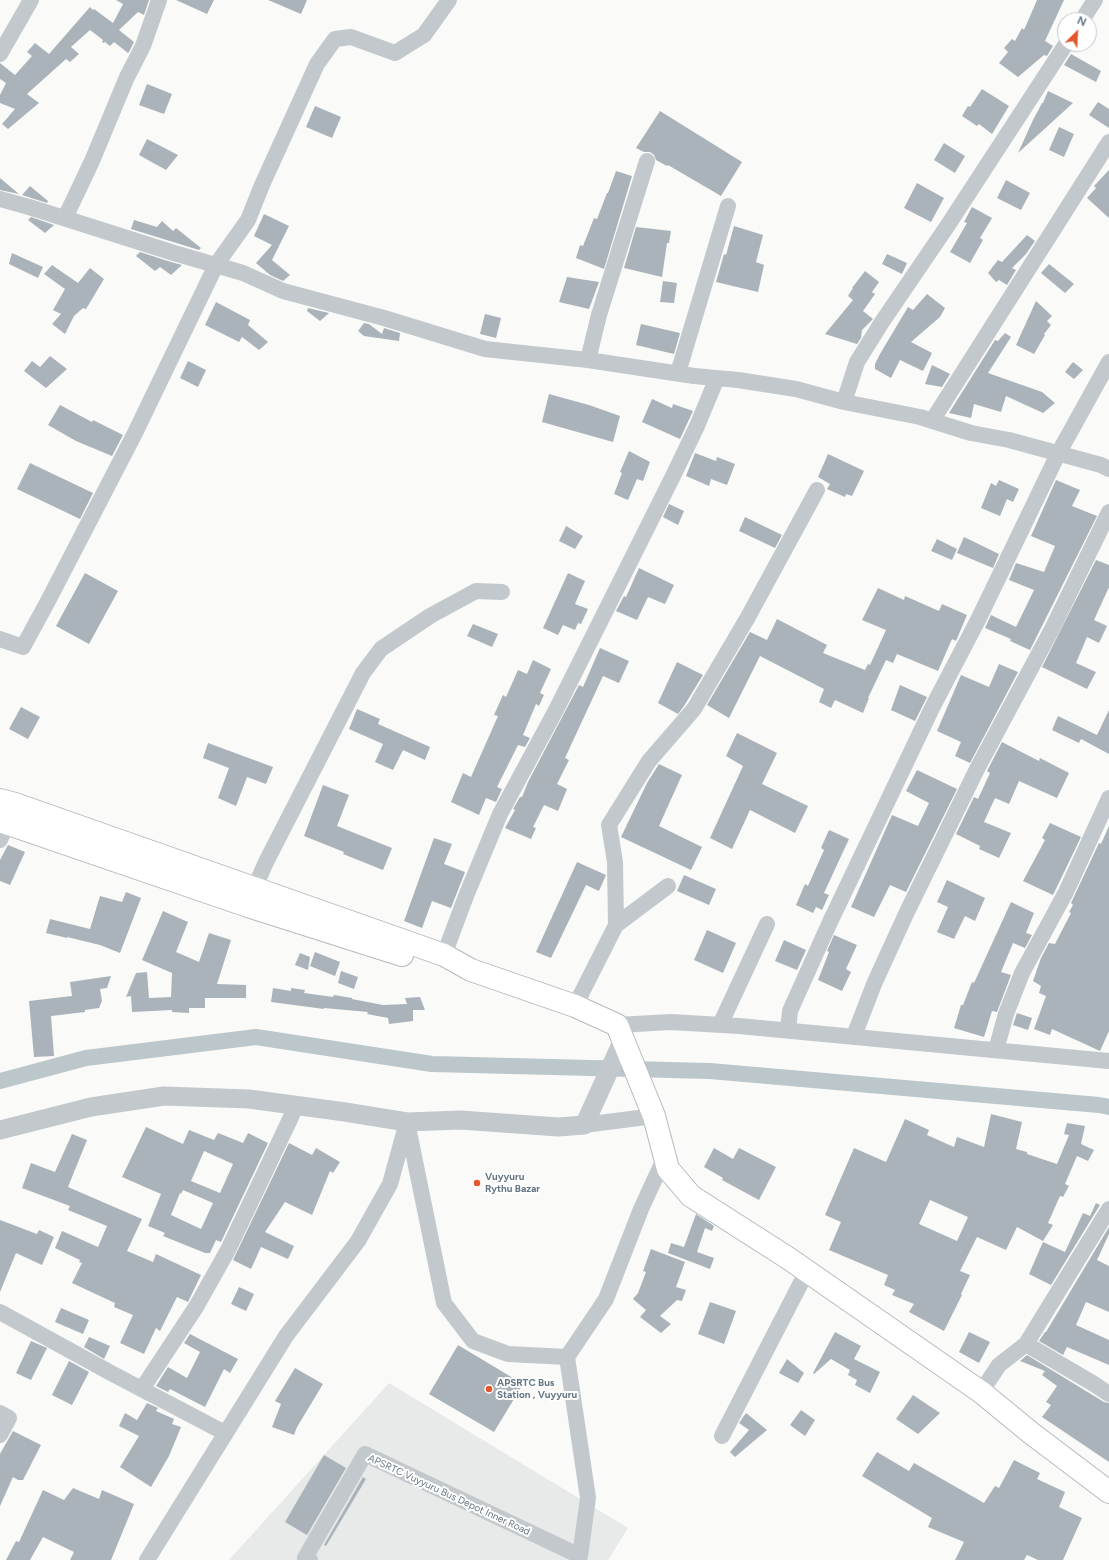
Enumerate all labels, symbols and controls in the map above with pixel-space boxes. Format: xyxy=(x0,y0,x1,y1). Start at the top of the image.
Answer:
north arrow xyxy=(1057,12,1097,52)
text: N xyxy=(1075,14,1088,29)
place label: Vuyyuru Rythu Bazar xyxy=(485,1171,540,1194)
marker: Vuyyuru Rythu Bazar xyxy=(472,1178,482,1188)
place label: APSRTC Bus Station , Vuyyuru xyxy=(497,1377,577,1400)
marker: APSRTC Bus Station , Vuyyuru xyxy=(484,1384,494,1394)
street label: APSRTC Vuyyuru Bus Depot Inner Road xyxy=(366,1452,532,1538)

